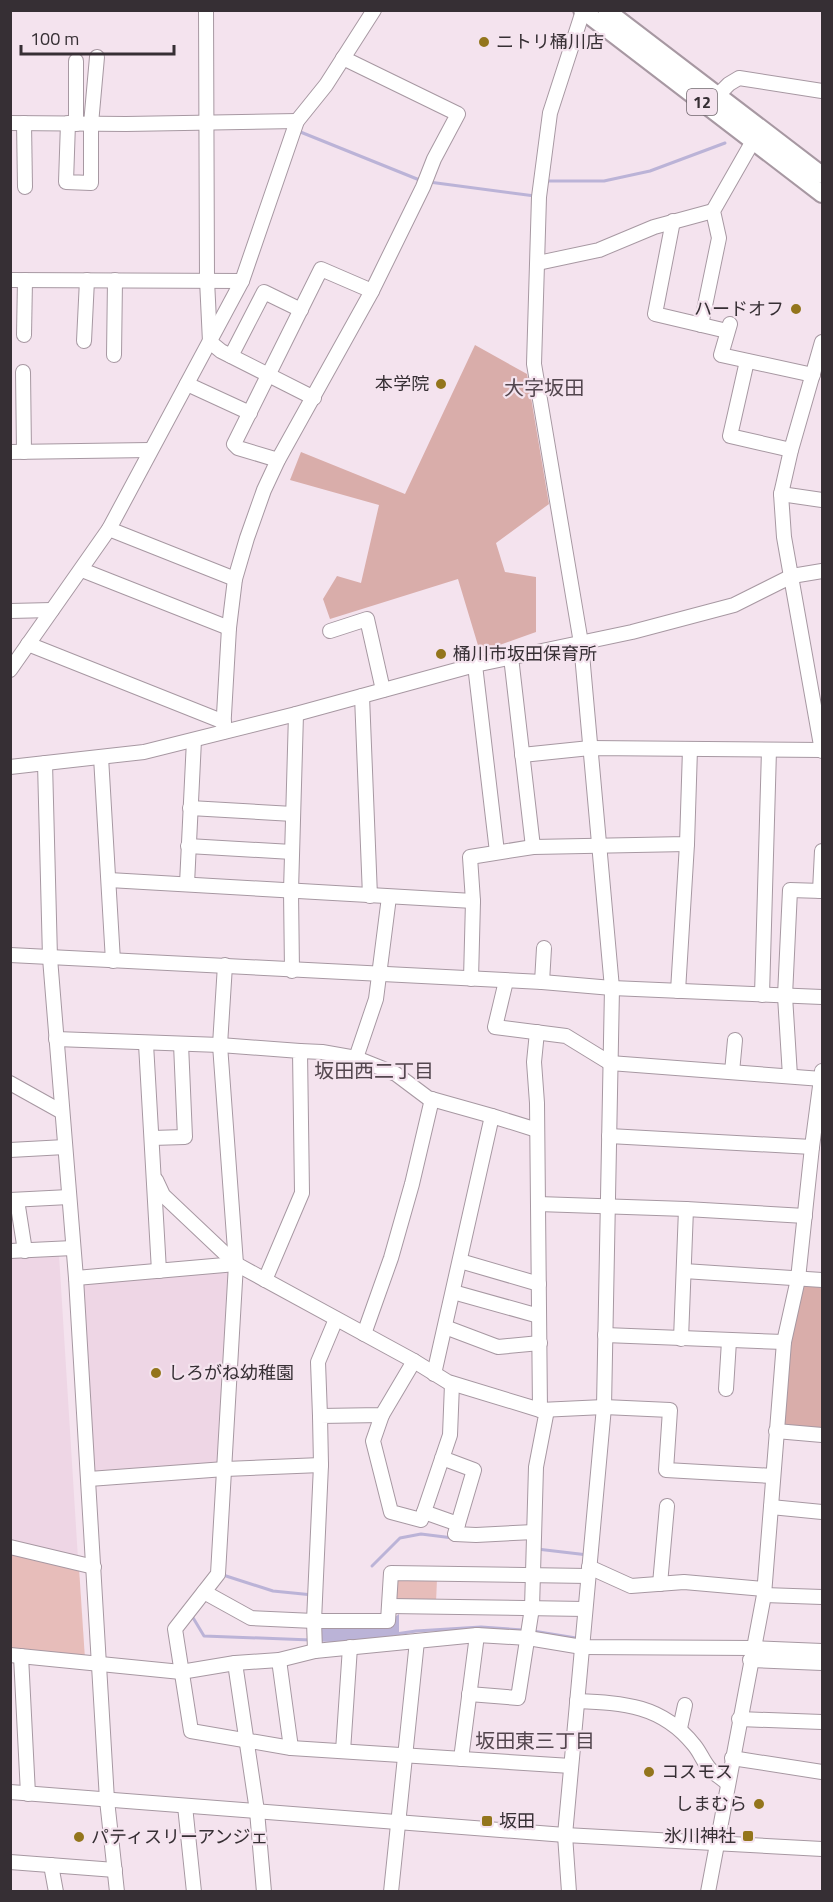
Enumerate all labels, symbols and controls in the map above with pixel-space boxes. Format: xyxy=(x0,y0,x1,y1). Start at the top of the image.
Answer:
scale bar xyxy=(21,18,174,56)
text: 100 m xyxy=(30,25,79,52)
place label: ニトリ桶川店 xyxy=(496,28,604,55)
marker: ニトリ桶川店 xyxy=(477,35,491,49)
road number: 12 xyxy=(687,89,717,115)
place label: ハードオフ xyxy=(694,295,784,322)
marker: ハードオフ xyxy=(789,302,803,316)
place label: 本学院 xyxy=(375,370,429,397)
district label: 大字坂田 xyxy=(504,372,584,403)
marker: 本学院 xyxy=(434,377,448,391)
place label: 桶川市坂田保育所 xyxy=(453,640,597,667)
marker: 桶川市坂田保育所 xyxy=(434,647,448,661)
district label: 坂田西二丁目 xyxy=(314,1055,434,1086)
place label: しろがね幼稚園 xyxy=(168,1359,294,1386)
marker: しろがね幼稚園 xyxy=(149,1366,163,1380)
district label: 坂田東三丁目 xyxy=(475,1725,595,1756)
place label: コスモス xyxy=(661,1758,733,1785)
marker: コスモス xyxy=(642,1765,656,1779)
place label: しまむら xyxy=(675,1790,747,1817)
marker: しまむら xyxy=(752,1797,766,1811)
place label: 坂田 xyxy=(499,1807,535,1834)
marker: 坂田 xyxy=(480,1814,494,1828)
place label: 氷川神社 xyxy=(664,1822,736,1849)
place label: パティスリーアンジェ xyxy=(91,1823,268,1850)
marker: 氷川神社 xyxy=(741,1829,755,1843)
marker: パティスリーアンジェ xyxy=(72,1830,86,1844)

